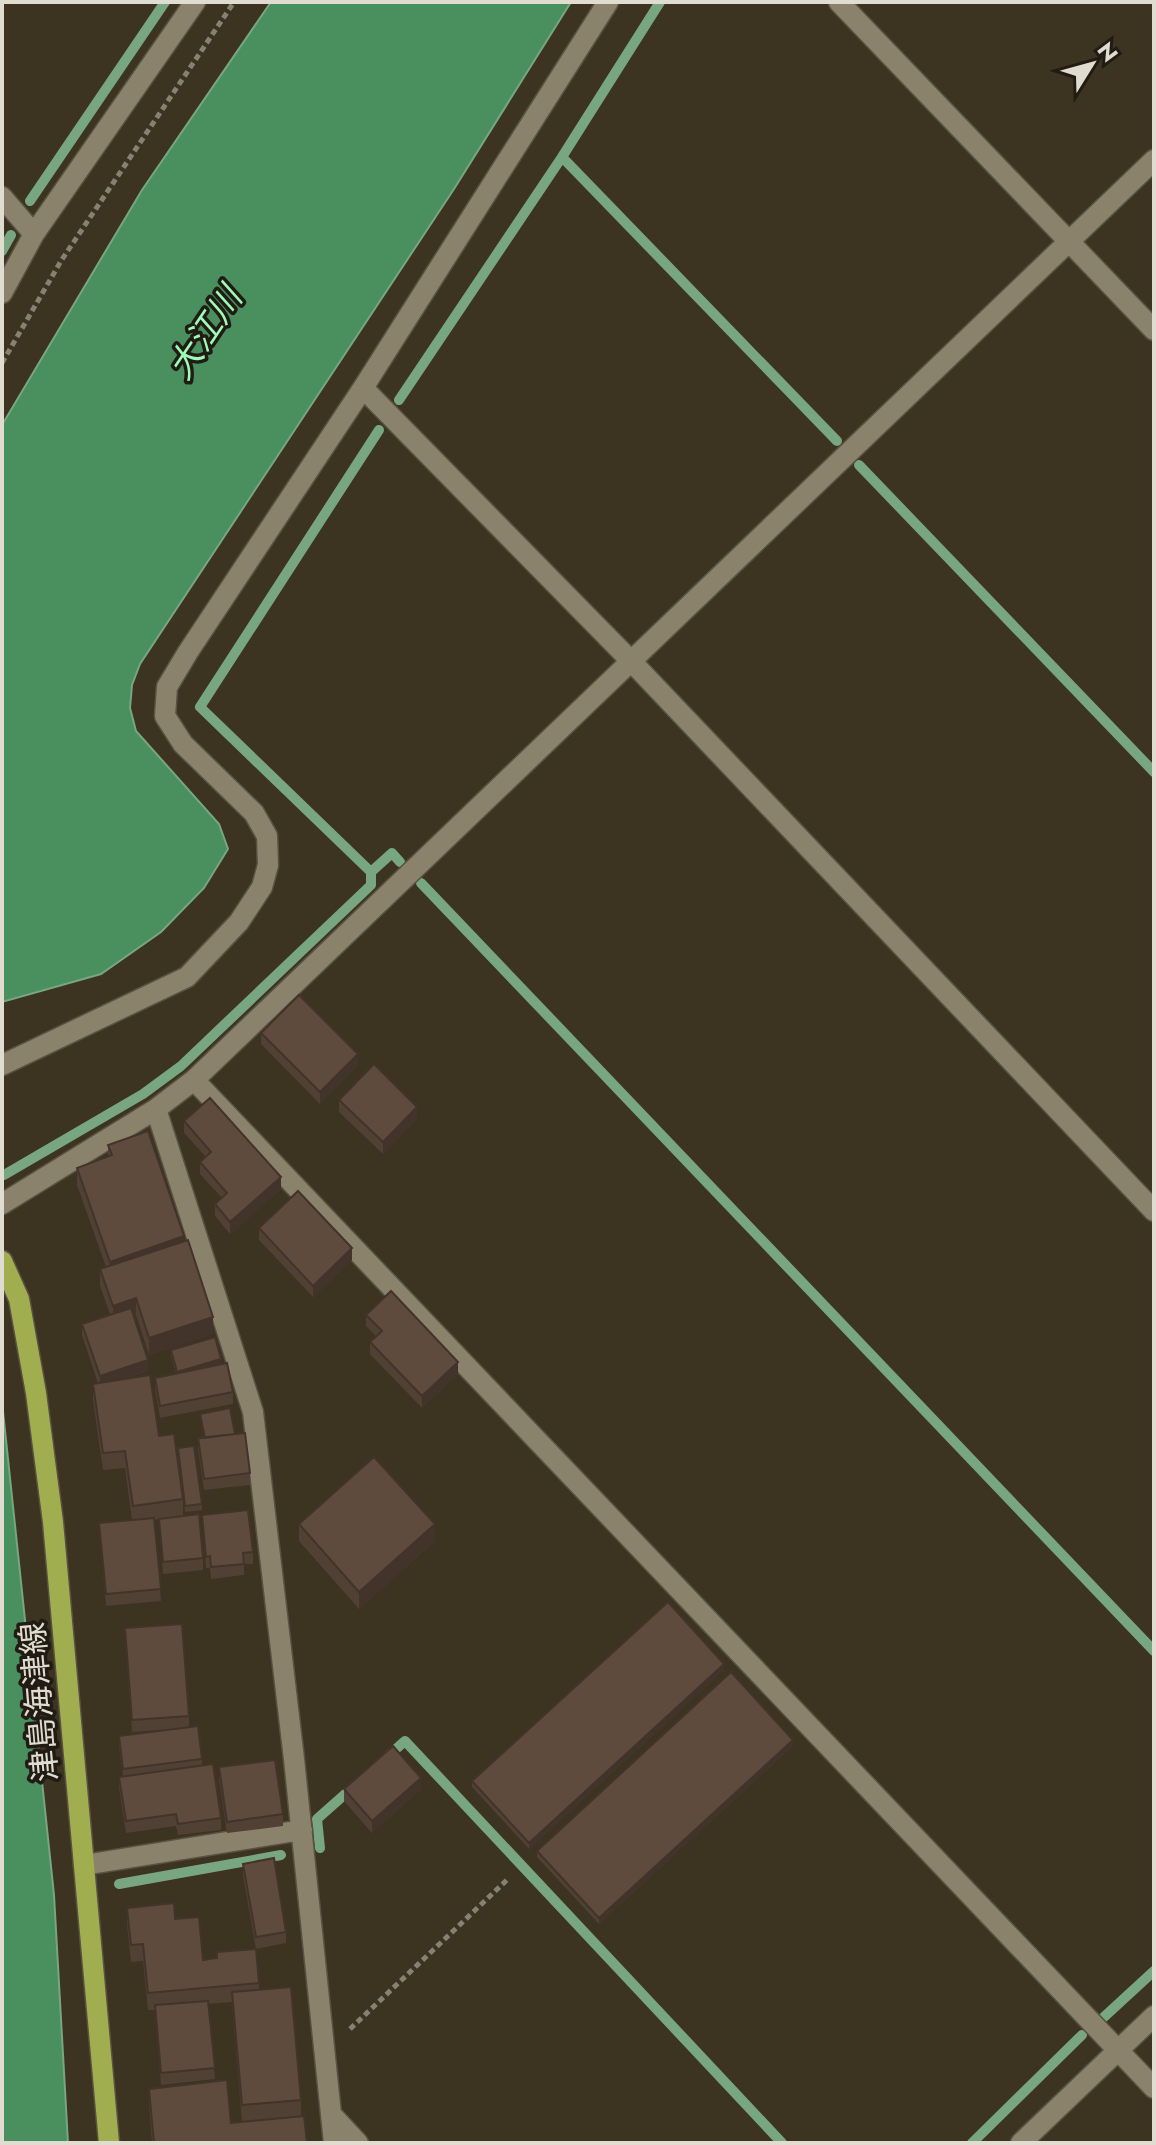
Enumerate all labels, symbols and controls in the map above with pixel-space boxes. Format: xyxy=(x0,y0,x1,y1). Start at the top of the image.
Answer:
north arrow xyxy=(1052,24,1132,104)
text: N xyxy=(1090,35,1126,69)
water label: 大江川 xyxy=(156,275,256,389)
street label: 津島海津線 xyxy=(9,1620,69,1784)

